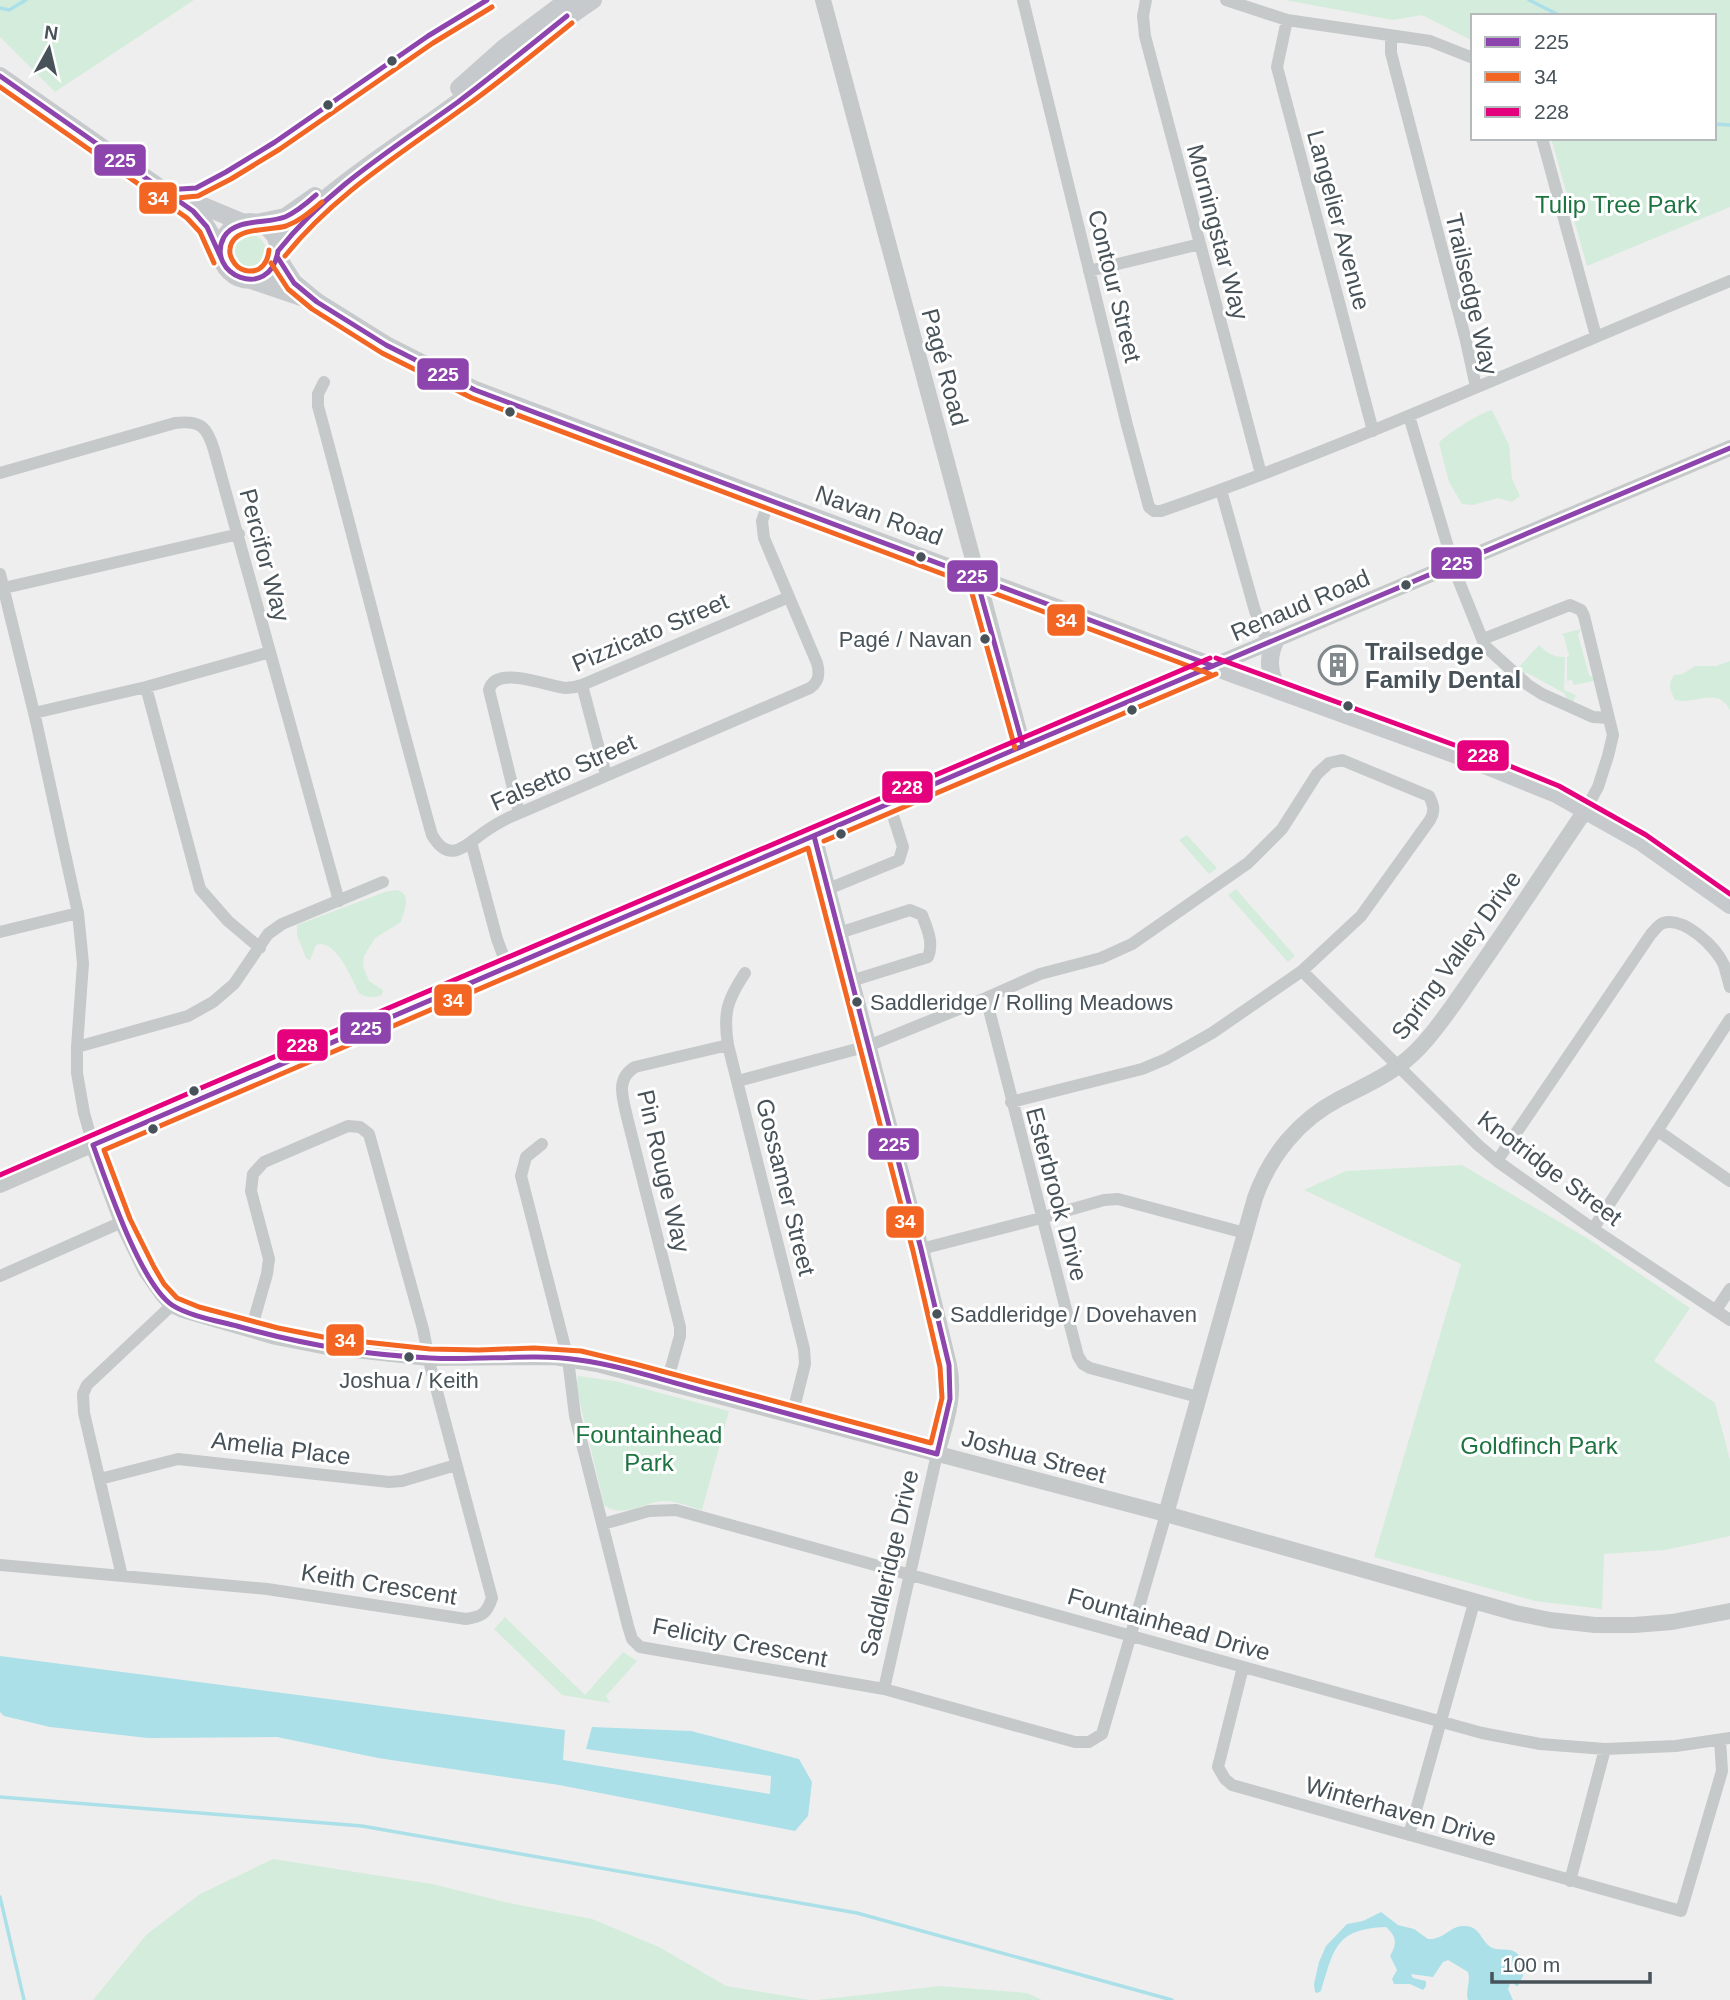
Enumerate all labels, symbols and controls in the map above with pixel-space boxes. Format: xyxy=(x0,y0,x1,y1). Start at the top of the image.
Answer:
north arrow xyxy=(14,14,84,84)
legend xyxy=(1471,14,1716,140)
text: N xyxy=(43,21,60,44)
text: 225 xyxy=(1534,30,1569,53)
unlabelled marker xyxy=(385,54,399,68)
text: 34 xyxy=(1534,65,1558,88)
unlabelled marker xyxy=(321,98,335,112)
text: 228 xyxy=(1534,100,1569,123)
street label: Langelier Avenue xyxy=(1302,127,1376,313)
street label: Morningstar Way xyxy=(1182,141,1254,323)
line badge: 225 xyxy=(93,143,147,177)
text: 225 xyxy=(104,150,136,171)
line badge: 34 xyxy=(138,181,178,215)
text: 34 xyxy=(147,188,169,209)
park label: Tulip Tree Park xyxy=(1535,191,1698,218)
street label: Contour Street xyxy=(1083,207,1147,365)
street label: Trailsedge Way xyxy=(1440,211,1504,377)
street label: Pagé Road xyxy=(916,306,974,428)
line badge: 225 xyxy=(416,357,470,391)
text: 225 xyxy=(427,364,459,385)
unlabelled marker xyxy=(503,405,517,419)
street label: Navan Road xyxy=(812,479,946,551)
street label: Percifor Way xyxy=(234,486,296,624)
line badge: 225 xyxy=(1430,546,1483,580)
unlabelled marker xyxy=(914,550,928,564)
text: 225 xyxy=(1441,553,1473,574)
line badge: 225 xyxy=(946,559,999,593)
street label: Renaud Road xyxy=(1227,564,1373,646)
text: 225 xyxy=(956,566,988,587)
unlabelled marker xyxy=(1399,578,1413,592)
street label: Pizzicato Street xyxy=(568,587,732,677)
line badge: 34 xyxy=(1046,603,1086,637)
text: 34 xyxy=(1055,610,1077,631)
place label: Pagé / Navan xyxy=(839,627,972,652)
marker: Pagé / Navan xyxy=(978,632,992,646)
place label: Trailsedge Family Dental xyxy=(1365,638,1521,693)
building icon: Trailsedge Family Dental xyxy=(1317,644,1359,686)
unlabelled marker xyxy=(1341,699,1355,713)
unlabelled marker xyxy=(1125,703,1139,717)
street label: Falsetto Street xyxy=(486,728,640,816)
line badge: 228 xyxy=(1456,739,1510,772)
text: 228 xyxy=(1467,745,1499,766)
line badge: 228 xyxy=(881,770,934,804)
text: 228 xyxy=(891,777,923,798)
unlabelled marker xyxy=(834,827,848,841)
street label: Spring Valley Drive xyxy=(1386,865,1526,1045)
line badge: 34 xyxy=(433,983,473,1017)
text: 34 xyxy=(442,990,464,1011)
place label: Saddleridge / Rolling Meadows xyxy=(870,990,1173,1015)
marker: Saddleridge / Rolling Meadows xyxy=(850,995,864,1009)
line badge: 225 xyxy=(339,1011,392,1045)
text: 225 xyxy=(350,1018,382,1039)
line badge: 228 xyxy=(276,1028,329,1062)
text: 228 xyxy=(286,1035,318,1056)
unlabelled marker xyxy=(187,1084,201,1098)
street label: Pin Rouge Way xyxy=(632,1087,696,1255)
street label: Gossamer Street xyxy=(751,1096,821,1279)
street label: Esterbrook Drive xyxy=(1021,1104,1093,1284)
street label: Knotridge Street xyxy=(1473,1105,1628,1231)
unlabelled marker xyxy=(146,1122,160,1136)
line badge: 225 xyxy=(867,1127,920,1161)
text: 225 xyxy=(878,1134,910,1155)
line badge: 34 xyxy=(885,1205,925,1239)
text: 34 xyxy=(894,1211,916,1232)
place label: Saddleridge / Dovehaven xyxy=(950,1302,1197,1327)
marker: Saddleridge / Dovehaven xyxy=(930,1307,944,1321)
line badge: 34 xyxy=(325,1323,365,1357)
text: 34 xyxy=(334,1330,356,1351)
marker: Joshua / Keith xyxy=(402,1350,416,1364)
place label: Joshua / Keith xyxy=(339,1368,479,1393)
park label: Fountainhead Park xyxy=(576,1421,722,1476)
street label: Joshua Street xyxy=(959,1424,1109,1488)
street label: Amelia Place xyxy=(210,1426,352,1470)
park label: Goldfinch Park xyxy=(1460,1432,1619,1459)
street label: Saddleridge Drive xyxy=(854,1467,924,1659)
street label: Keith Crescent xyxy=(299,1558,459,1610)
street label: Fountainhead Drive xyxy=(1065,1582,1273,1666)
street label: Felicity Crescent xyxy=(650,1612,830,1672)
street label: Winterhaven Drive xyxy=(1302,1771,1500,1851)
scale bar xyxy=(1492,1940,1650,1984)
text: 100 m xyxy=(1502,1953,1560,1976)

